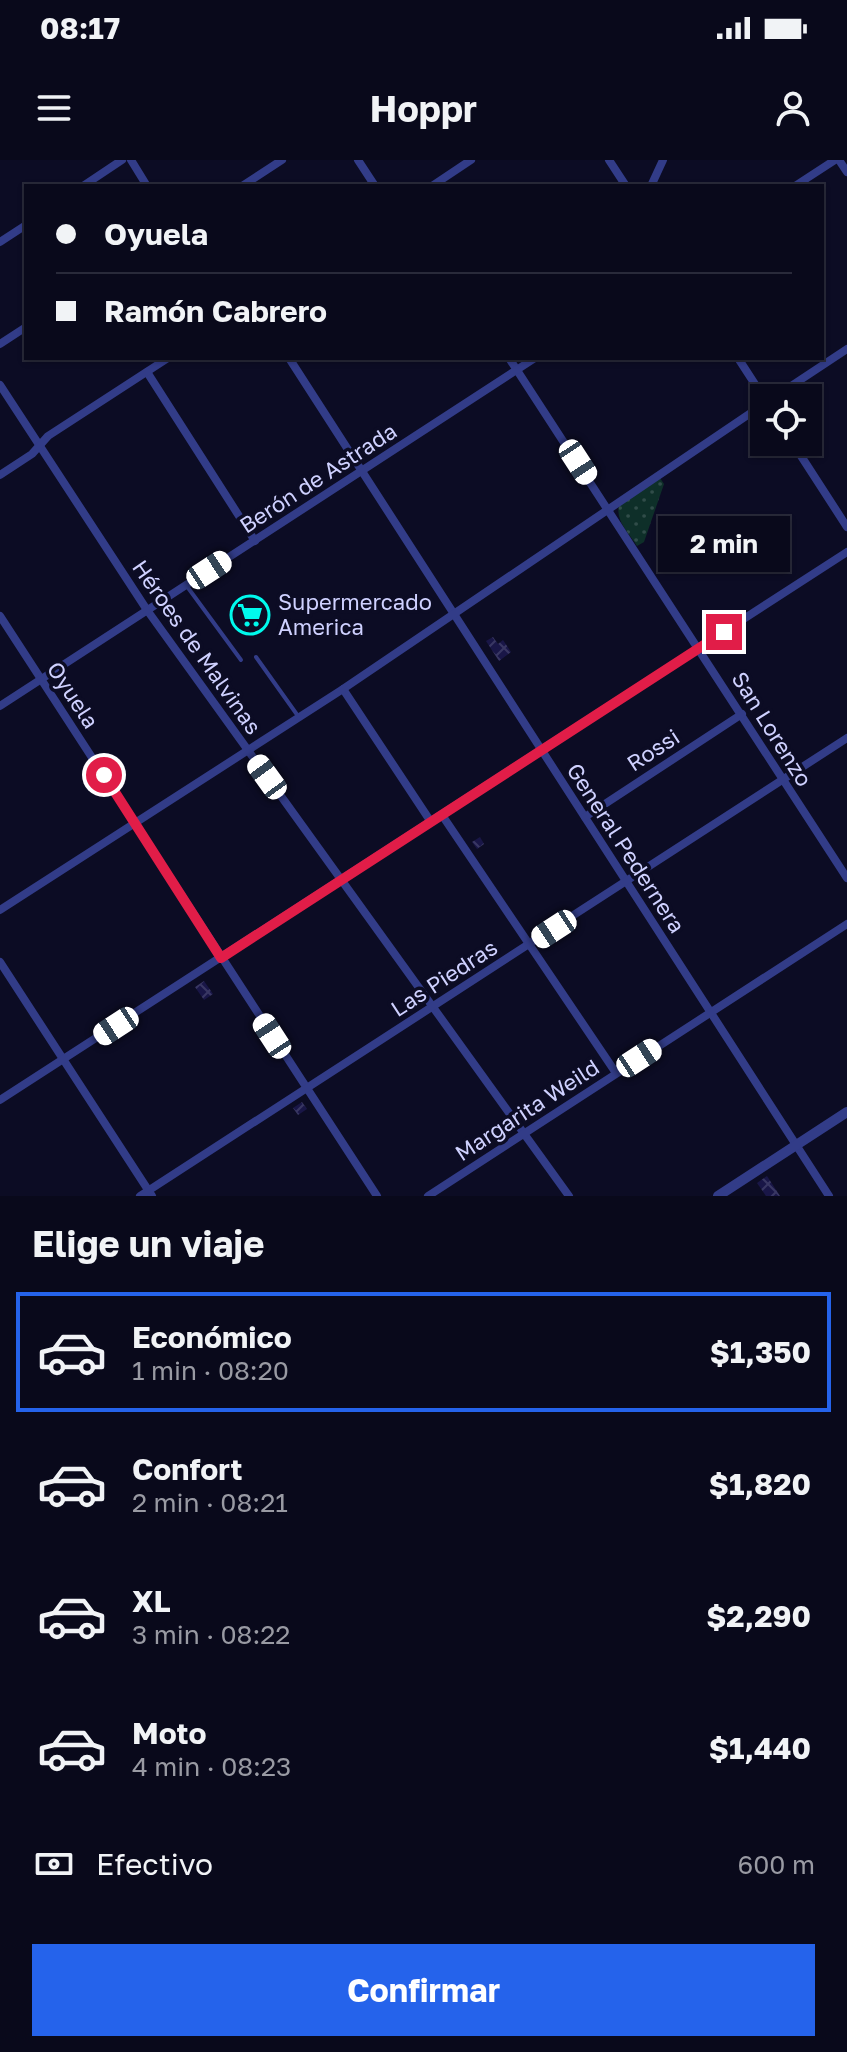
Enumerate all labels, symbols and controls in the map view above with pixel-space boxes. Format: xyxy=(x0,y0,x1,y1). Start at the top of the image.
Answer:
text: 08:17 xyxy=(40,10,120,46)
icon: menu xyxy=(32,86,76,130)
icon: person xyxy=(771,86,815,130)
text: Hoppr xyxy=(370,87,477,130)
text: Oyuela xyxy=(104,216,208,252)
text: Ramón Cabrero xyxy=(104,293,327,329)
map controls xyxy=(750,384,822,456)
button: locate xyxy=(750,384,822,456)
street label: Berón de Astrada xyxy=(234,417,401,538)
car xyxy=(555,435,601,489)
callout: 2 min xyxy=(658,516,790,572)
text: 2 min xyxy=(690,528,758,559)
car xyxy=(182,547,236,593)
street label: Héroes de Malvinas xyxy=(127,554,268,739)
place label: Supermercado America xyxy=(278,588,432,640)
supermarket icon: Supermercado America xyxy=(229,594,271,636)
route end xyxy=(706,614,742,650)
street label: Oyuela xyxy=(42,656,105,733)
street label: San Lorenzo xyxy=(726,666,818,791)
street label: Rossi xyxy=(621,723,684,776)
car xyxy=(243,751,291,803)
route start xyxy=(86,757,122,793)
street label: General Pedernera xyxy=(562,758,691,938)
car xyxy=(527,906,581,952)
street label: Las Piedras xyxy=(385,933,502,1022)
car xyxy=(89,1003,143,1049)
car xyxy=(249,1009,295,1063)
car xyxy=(612,1035,666,1081)
street label: Margarita Weild xyxy=(450,1053,604,1166)
text: Elige un viaje xyxy=(32,1222,264,1265)
icon: car xyxy=(36,1316,108,1388)
text: Económico xyxy=(132,1319,292,1355)
text: $1,350 xyxy=(710,1334,811,1370)
text: 1 min · 08:20 xyxy=(132,1355,289,1386)
icon: car xyxy=(36,1448,108,1520)
text: Confort xyxy=(132,1451,243,1487)
text: $1,820 xyxy=(709,1466,811,1502)
text: 2 min · 08:21 xyxy=(132,1487,288,1518)
icon: car xyxy=(36,1580,108,1652)
text: XL xyxy=(132,1583,171,1619)
text: $2,290 xyxy=(706,1598,811,1634)
text: 3 min · 08:22 xyxy=(132,1619,290,1650)
icon: car xyxy=(36,1712,108,1784)
text: Moto xyxy=(132,1715,207,1751)
text: $1,440 xyxy=(709,1730,811,1766)
text: 4 min · 08:23 xyxy=(132,1751,291,1782)
icon: cash xyxy=(32,1842,76,1886)
text: Efectivo xyxy=(96,1846,213,1882)
text: 600 m xyxy=(738,1849,815,1880)
button: Confirmar xyxy=(32,1944,815,2036)

